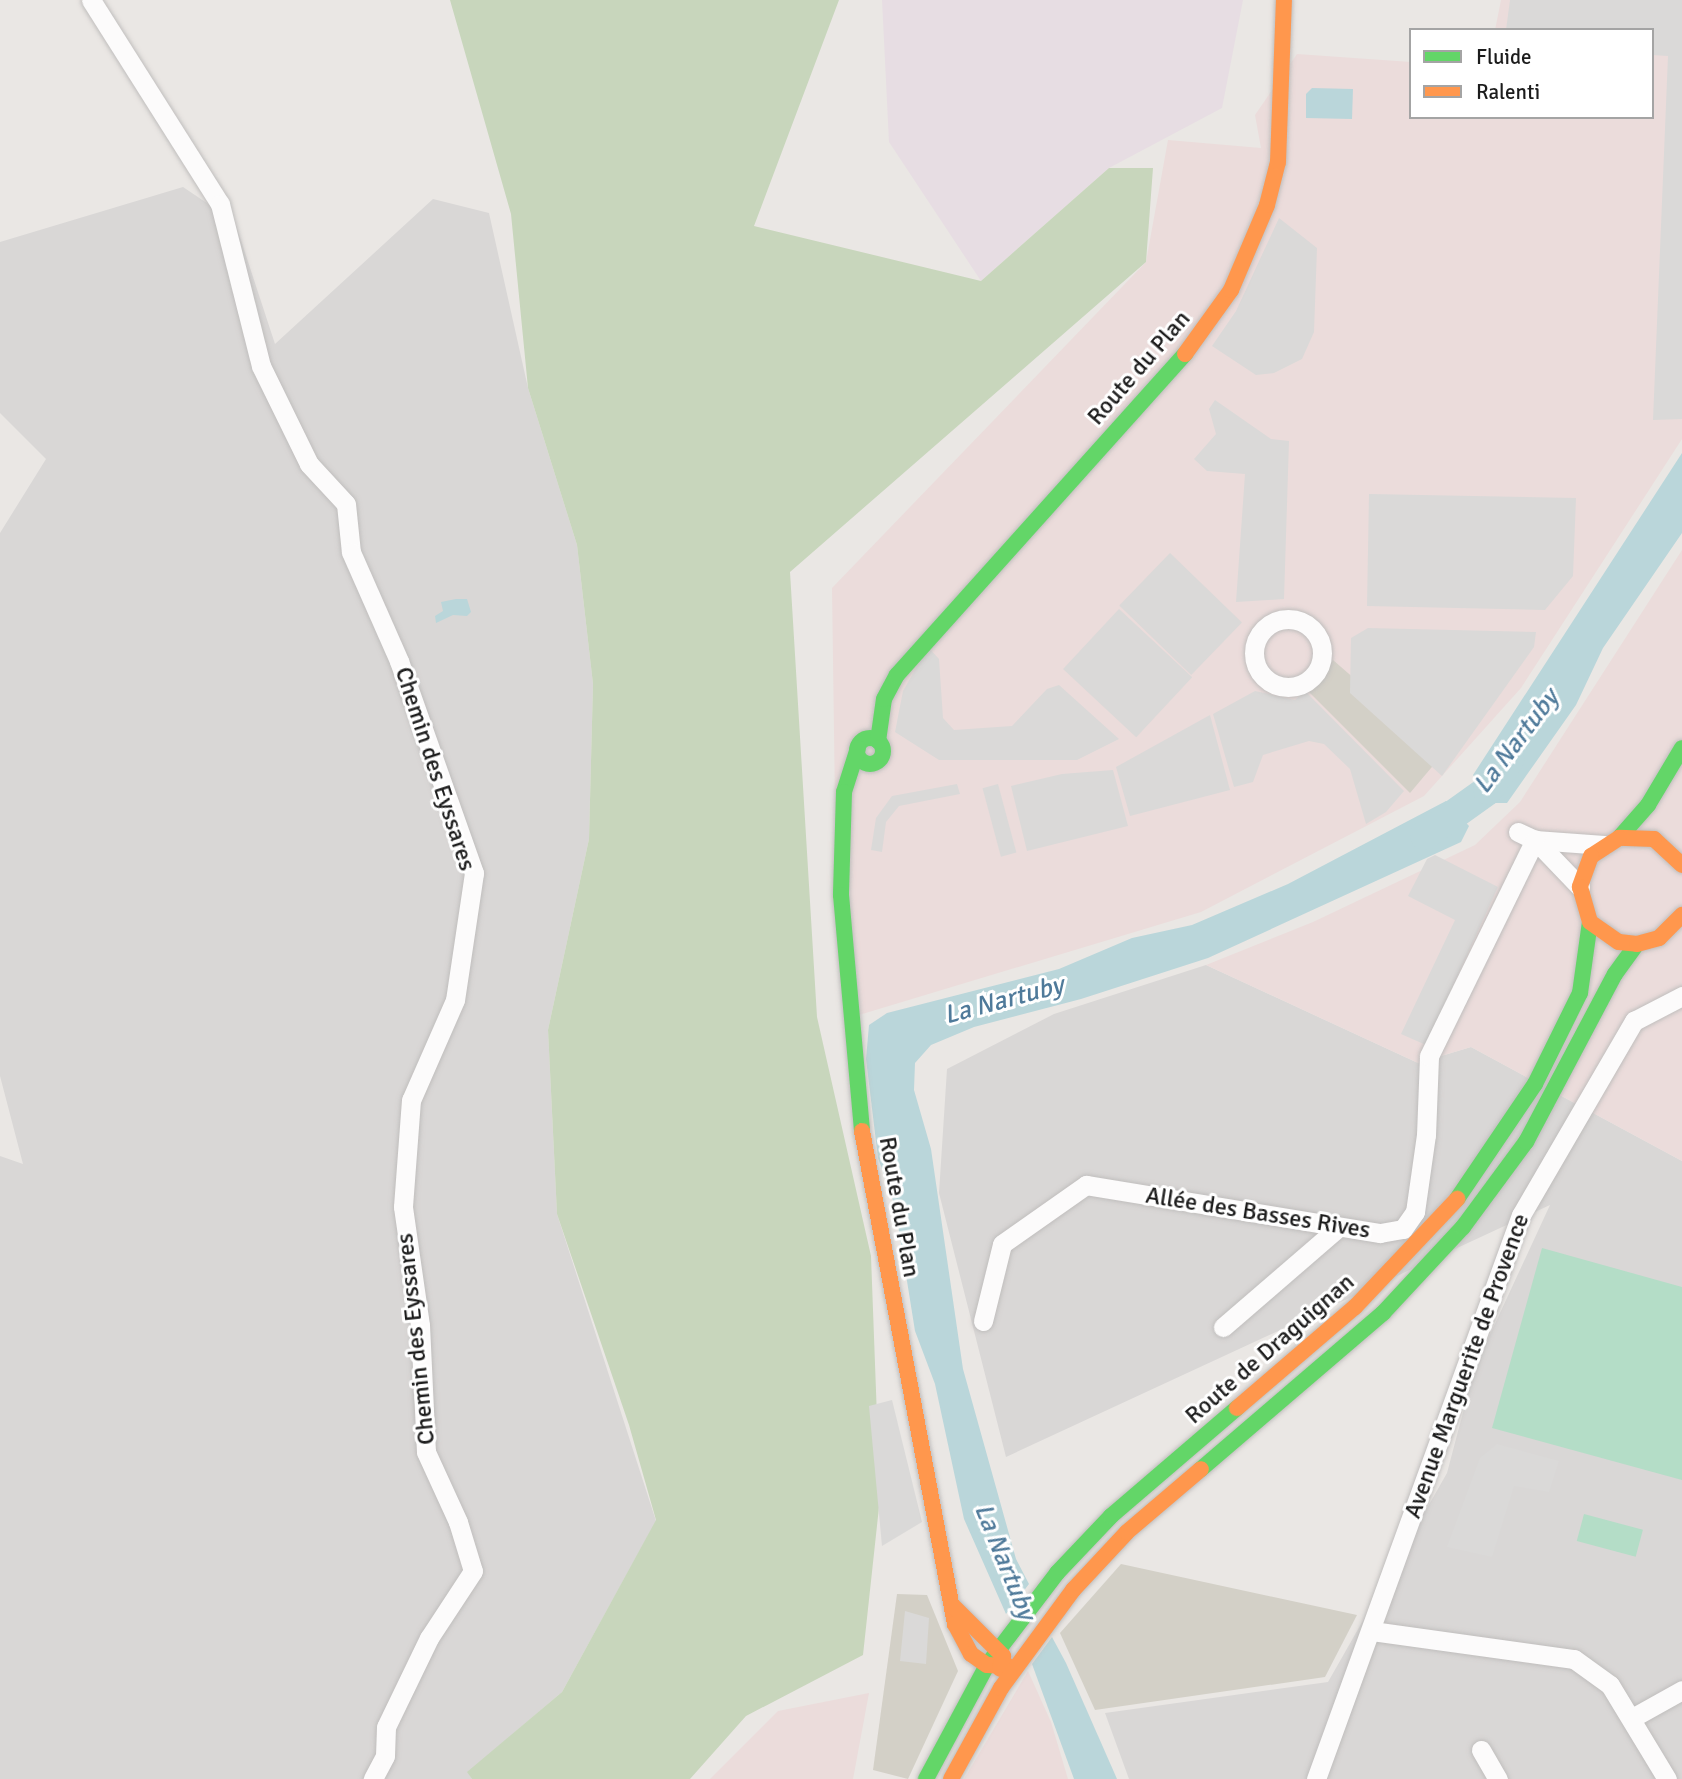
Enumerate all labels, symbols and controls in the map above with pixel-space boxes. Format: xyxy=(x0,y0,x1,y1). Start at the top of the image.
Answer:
legend xyxy=(1409,28,1654,119)
text: Fluide xyxy=(1476,44,1532,70)
text: Ralenti xyxy=(1476,79,1540,105)
street label: Route du Plan xyxy=(1081,305,1197,431)
street label: Chemin des Eyssares xyxy=(388,663,482,875)
water label: La Nartuby xyxy=(1468,684,1566,800)
water label: La Nartuby xyxy=(941,970,1067,1032)
street label: Route du Plan xyxy=(872,1134,926,1280)
street label: Allée des Basses Rives xyxy=(1144,1181,1372,1245)
street label: Avenue Marguerite de Provence xyxy=(1398,1210,1536,1522)
street label: Chemin des Eyssares xyxy=(391,1232,441,1446)
street label: Route de Draguignan xyxy=(1180,1268,1360,1430)
water label: La Nartuby xyxy=(967,1499,1041,1625)

